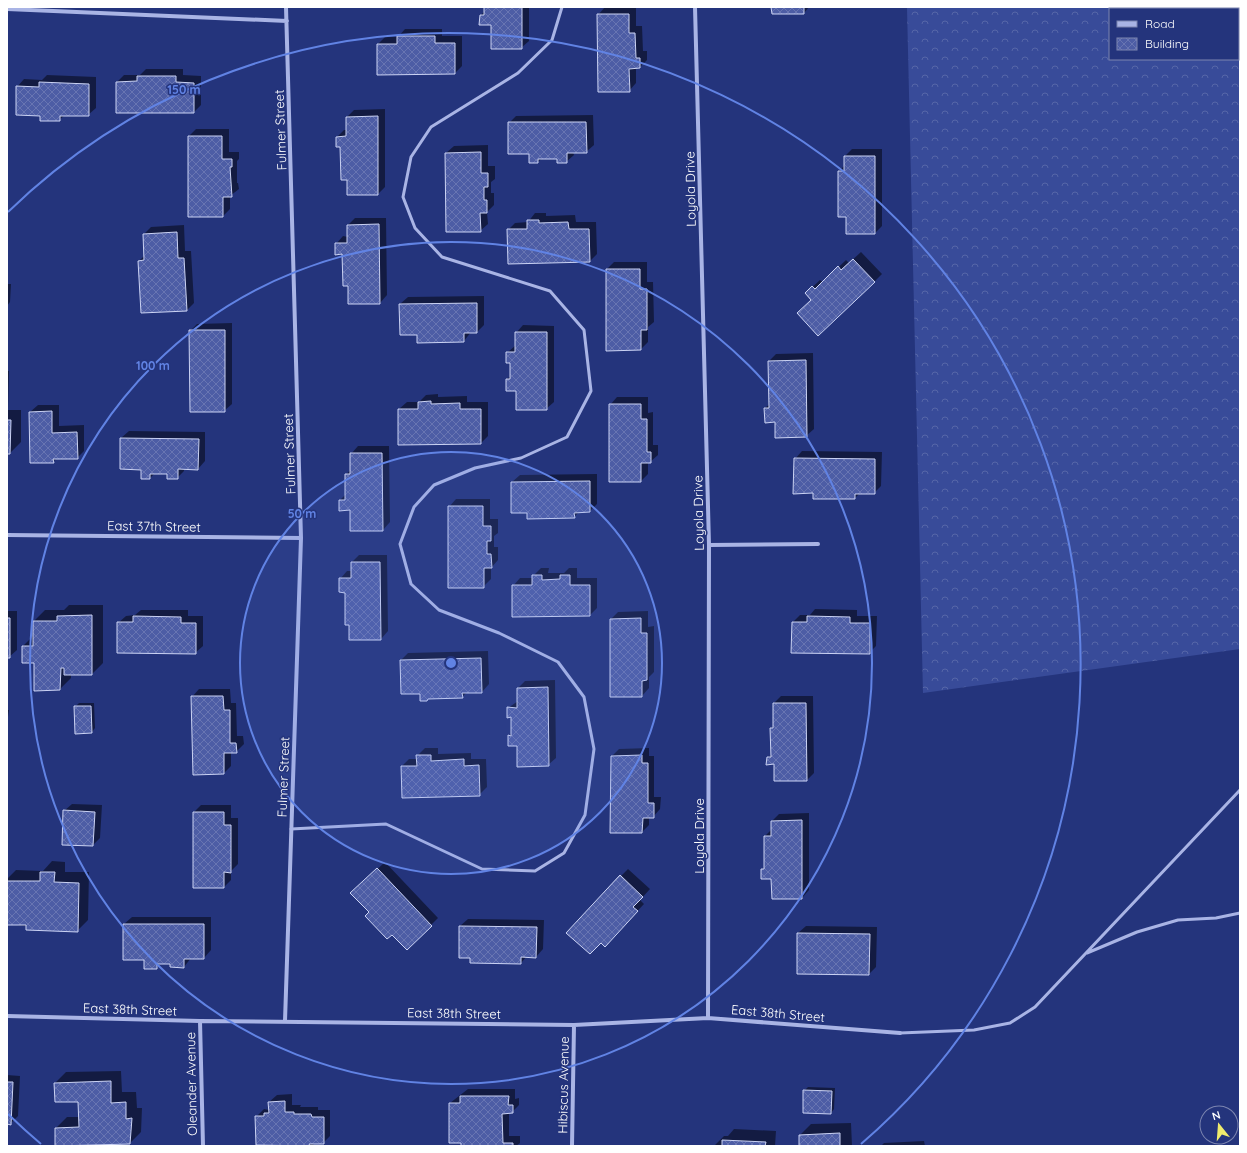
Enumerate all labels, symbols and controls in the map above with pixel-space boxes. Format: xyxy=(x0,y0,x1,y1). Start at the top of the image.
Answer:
legend xyxy=(1109,8,1239,60)
text: Road xyxy=(1145,16,1175,31)
text: Building xyxy=(1145,36,1189,51)
text: 150 m xyxy=(167,82,201,97)
street label: Fulmer Street xyxy=(271,89,289,171)
street label: Loyola Drive xyxy=(681,151,699,227)
text: 100 m xyxy=(136,358,170,373)
street label: Fulmer Street xyxy=(280,413,298,495)
street label: Loyola Drive xyxy=(689,475,707,551)
text: 50 m xyxy=(288,506,316,521)
street label: East 37th Street xyxy=(107,517,201,535)
centre of rings xyxy=(444,656,458,670)
street label: Fulmer Street xyxy=(274,736,292,818)
street label: Loyola Drive xyxy=(691,798,707,874)
street label: East 38th Street xyxy=(83,999,177,1019)
street label: East 38th Street xyxy=(730,1001,826,1025)
street label: East 38th Street xyxy=(407,1004,501,1022)
street label: Oleander Avenue xyxy=(182,1032,200,1136)
street label: Hibiscus Avenue xyxy=(554,1036,572,1134)
north arrow xyxy=(1199,1105,1239,1145)
text: N xyxy=(1210,1108,1222,1123)

